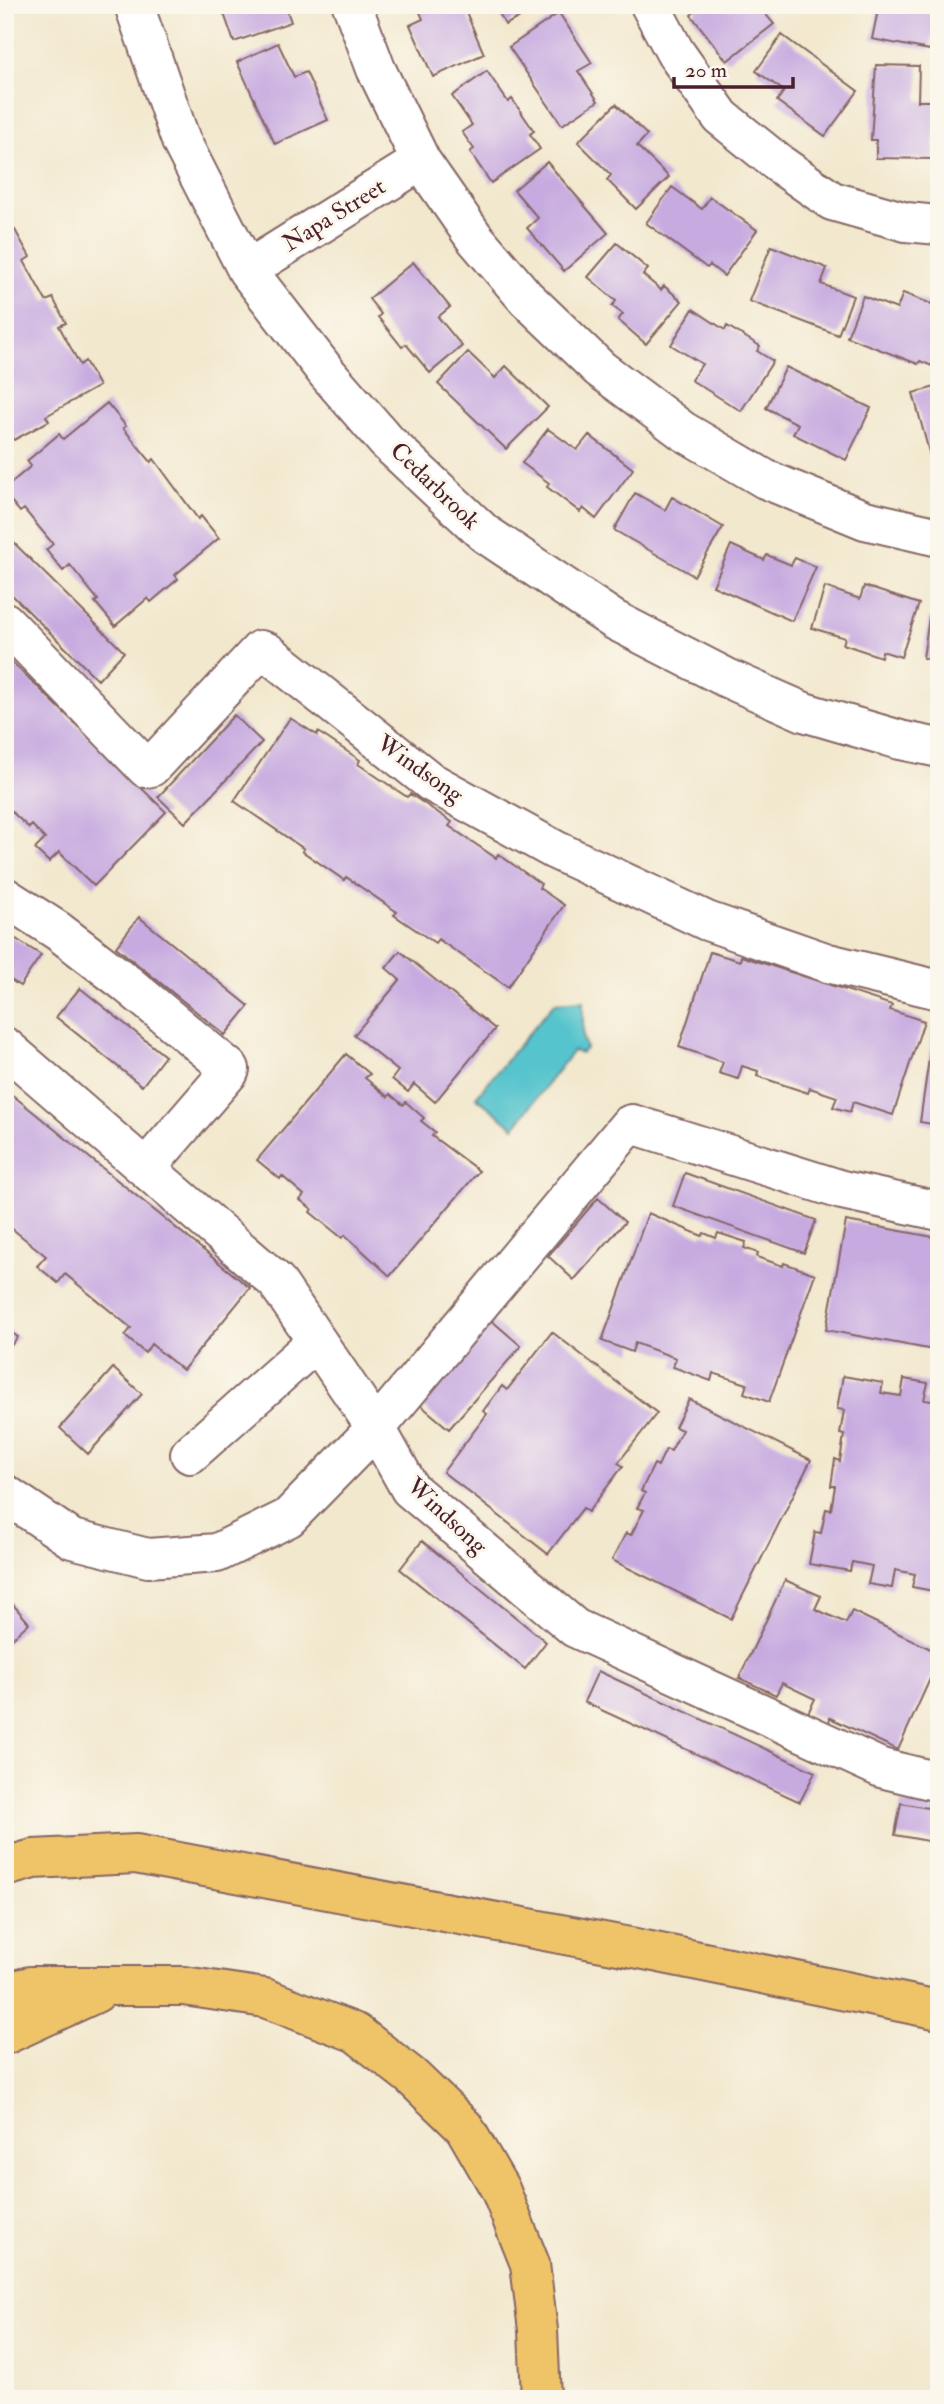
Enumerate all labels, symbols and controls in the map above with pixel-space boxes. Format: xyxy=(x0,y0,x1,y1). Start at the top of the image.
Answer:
scale bar xyxy=(674,46,794,90)
text: 20 m xyxy=(685,57,727,84)
street label: Napa Street xyxy=(277,171,391,259)
street label: Cedarbrook xyxy=(383,435,487,537)
street label: Windsong xyxy=(370,727,470,811)
street label: Windsong xyxy=(400,1470,495,1562)

